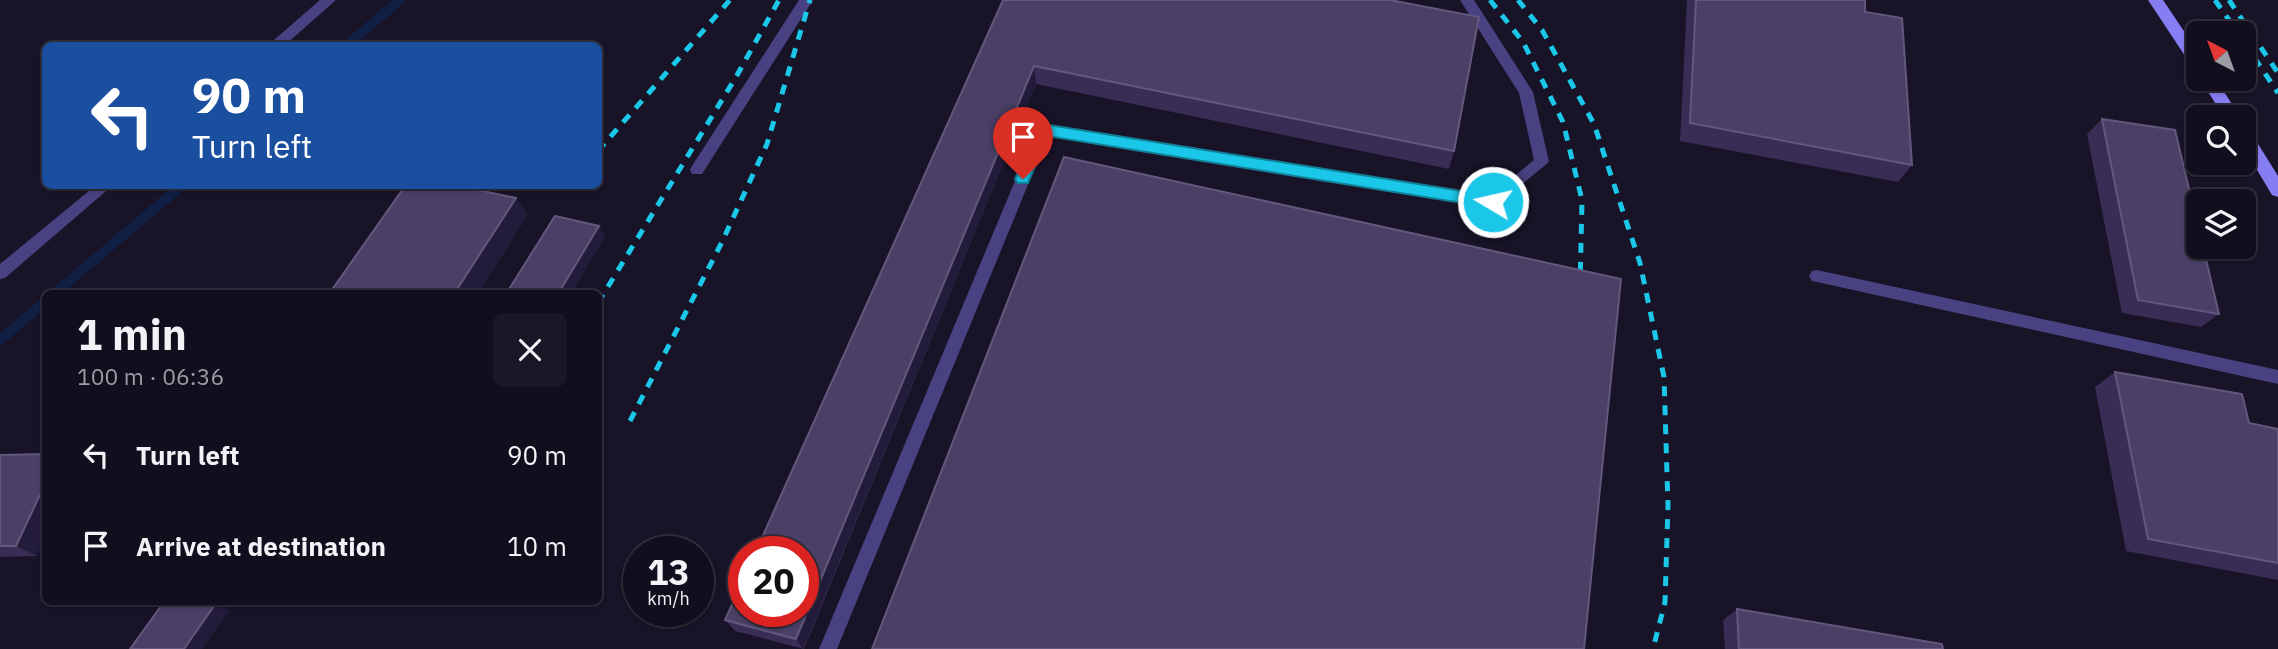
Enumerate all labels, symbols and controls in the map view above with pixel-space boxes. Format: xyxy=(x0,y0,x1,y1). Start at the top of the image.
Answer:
north arrow xyxy=(2186,21,2256,91)
map controls xyxy=(2186,21,2256,259)
text: 90 m xyxy=(192,63,306,126)
icon: left xyxy=(77,70,168,161)
button: search xyxy=(2186,105,2256,175)
pin xyxy=(993,107,1053,179)
icon: arrive xyxy=(1004,118,1042,156)
text: Turn left xyxy=(192,125,312,167)
position arrow xyxy=(1456,165,1530,239)
button: layers xyxy=(2186,189,2256,259)
text: 1 min xyxy=(77,307,187,362)
button: close xyxy=(493,313,567,387)
text: 100 m · 06:36 xyxy=(77,361,224,391)
icon: left xyxy=(77,436,115,474)
text: Turn left xyxy=(136,438,239,472)
text: 90 m xyxy=(507,438,567,472)
icon: arrive xyxy=(77,527,115,565)
text: Arrive at destination xyxy=(136,529,386,563)
text: 10 m xyxy=(507,529,567,563)
speed limit sign: 20 xyxy=(728,536,819,627)
text: 13 xyxy=(647,549,690,595)
text: km/h xyxy=(647,587,690,610)

